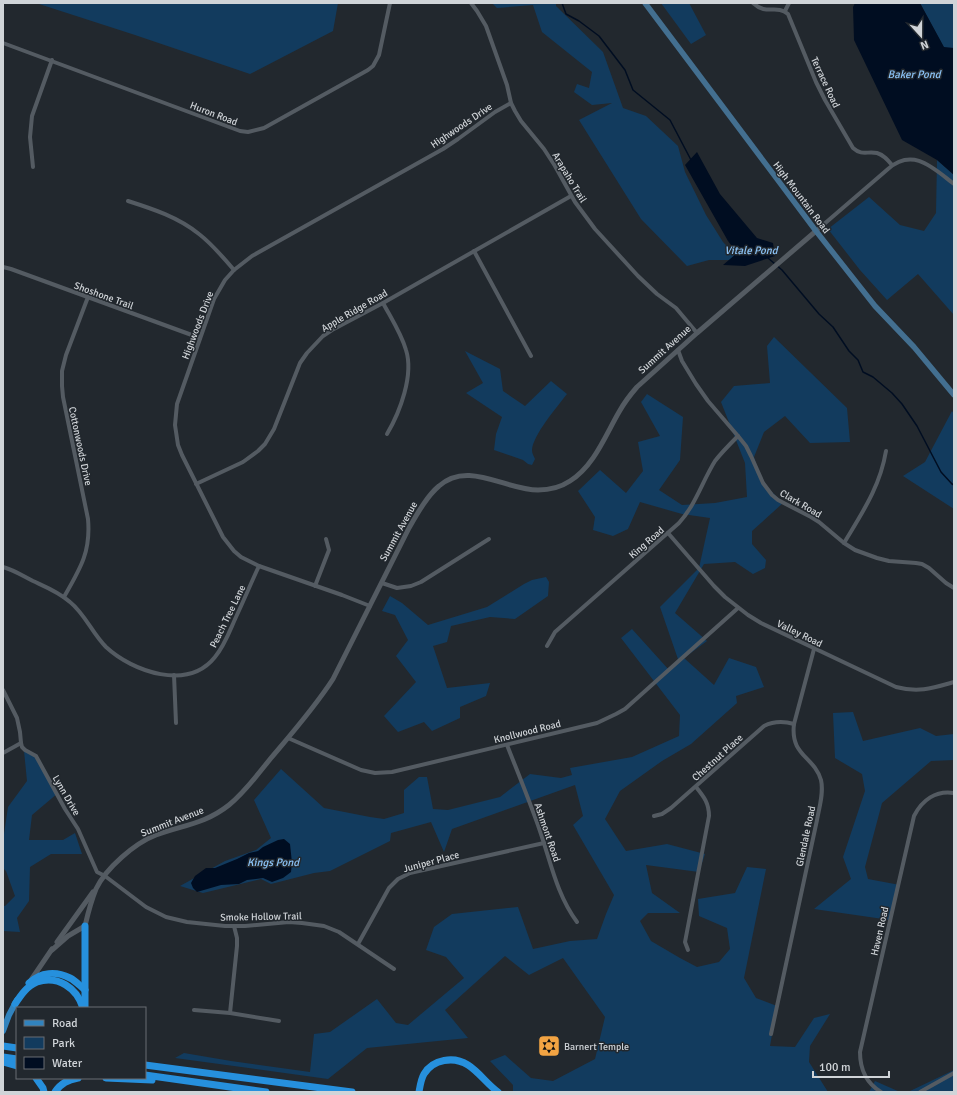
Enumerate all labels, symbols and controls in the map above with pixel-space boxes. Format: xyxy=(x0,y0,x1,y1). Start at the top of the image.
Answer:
north arrow xyxy=(901,16,941,56)
text: N xyxy=(919,37,930,52)
street label: Terrace Road xyxy=(808,55,842,110)
water label: Baker Pond xyxy=(888,68,942,81)
street label: Huron Road xyxy=(188,99,239,128)
street label: Highwoods Drive xyxy=(428,101,495,151)
street label: Arapaho Trail xyxy=(549,150,589,205)
street label: High Mountain Road xyxy=(770,159,832,236)
water label: Vitale Pond xyxy=(724,244,779,257)
street label: Shoshone Trail xyxy=(72,280,135,312)
street label: Apple Ridge Road xyxy=(319,287,390,335)
street label: Highwoods Drive xyxy=(179,290,216,361)
street label: Summit Avenue xyxy=(636,323,693,376)
street label: Cottonwoods Drive xyxy=(66,406,94,487)
street label: Clark Road xyxy=(777,487,824,521)
street label: Summit Avenue xyxy=(377,499,420,564)
street label: King Road xyxy=(626,524,667,561)
street label: Peach Tree Lane xyxy=(207,583,248,650)
street label: Valley Road xyxy=(775,618,824,650)
street label: Knollwood Road xyxy=(492,718,562,746)
street label: Chestnut Place xyxy=(690,732,746,784)
street label: Lynn Drive xyxy=(50,773,83,818)
street label: Ashmont Road xyxy=(531,801,563,863)
street label: Summit Avenue xyxy=(139,804,206,839)
street label: Glendale Road xyxy=(794,805,818,868)
street label: Juniper Place xyxy=(402,849,461,875)
water label: Kings Pond xyxy=(247,856,300,869)
street label: Haven Road xyxy=(868,905,891,957)
street label: Smoke Hollow Trail xyxy=(220,910,302,924)
legend xyxy=(16,1007,146,1079)
text: Road xyxy=(52,1016,78,1031)
synagogue icon: Barnert Temple xyxy=(536,1033,562,1059)
text: Park xyxy=(52,1036,75,1051)
place label: Barnert Temple xyxy=(564,1041,629,1053)
scale bar xyxy=(813,1053,889,1079)
text: Water xyxy=(52,1056,83,1071)
text: 100 m xyxy=(819,1060,851,1075)

